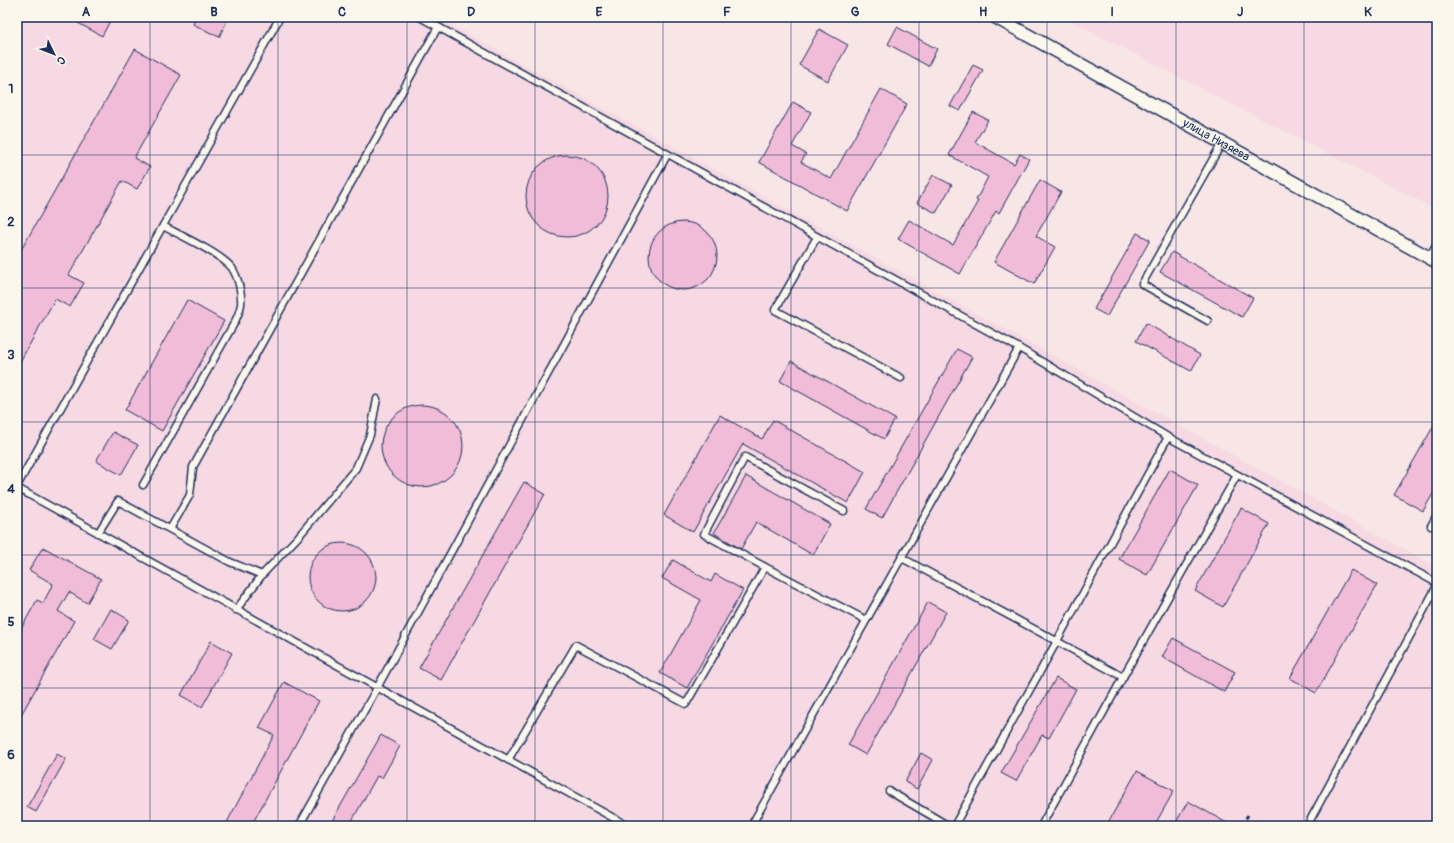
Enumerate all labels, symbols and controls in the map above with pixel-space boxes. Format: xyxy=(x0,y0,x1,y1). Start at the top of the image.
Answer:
text: A xyxy=(82,4,91,20)
text: B xyxy=(210,4,218,20)
text: C xyxy=(338,4,346,20)
text: D xyxy=(467,4,475,20)
text: E xyxy=(596,4,603,20)
text: F xyxy=(723,4,731,20)
text: G xyxy=(851,4,860,20)
text: H xyxy=(979,4,987,20)
text: I xyxy=(1110,4,1114,20)
text: J xyxy=(1237,4,1243,20)
text: K xyxy=(1364,4,1372,20)
north arrow xyxy=(34,34,74,74)
text: С xyxy=(54,54,68,68)
text: 1 xyxy=(8,81,14,97)
street label: улица Низяева xyxy=(1179,115,1253,164)
text: 2 xyxy=(7,214,15,230)
text: 3 xyxy=(7,347,15,363)
text: 4 xyxy=(7,481,15,497)
text: 5 xyxy=(7,614,15,630)
text: 6 xyxy=(7,747,15,763)

